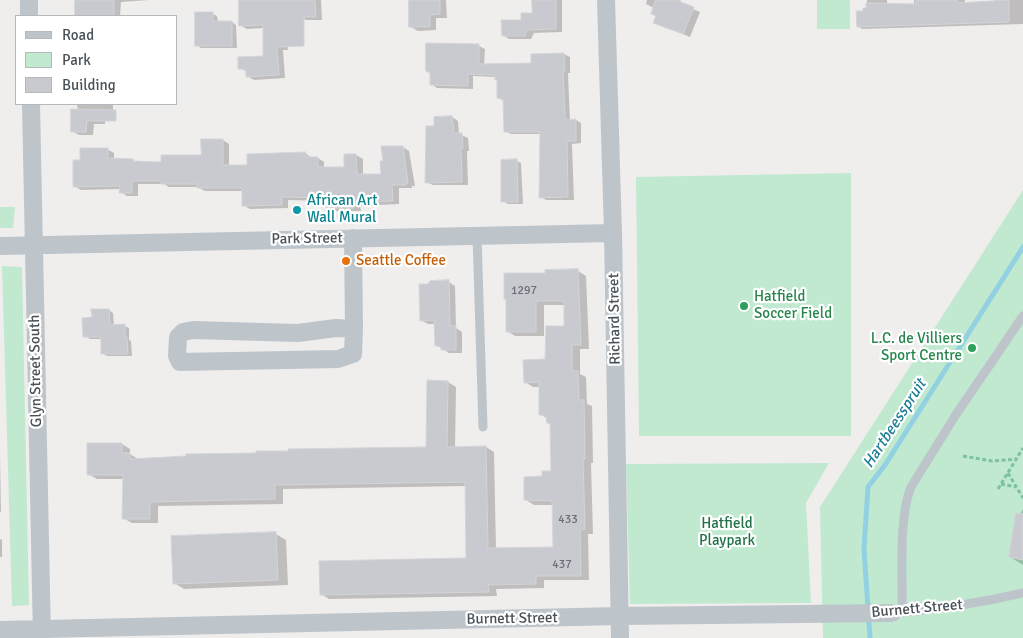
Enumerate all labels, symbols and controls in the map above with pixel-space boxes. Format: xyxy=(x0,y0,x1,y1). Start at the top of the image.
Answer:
legend xyxy=(15,15,178,105)
text: Road xyxy=(62,26,94,44)
text: Park xyxy=(62,51,91,69)
text: Building xyxy=(62,76,116,94)
place label: African Art Wall Mural xyxy=(307,192,377,227)
marker: African Art Wall Mural xyxy=(291,204,303,216)
street label: Park Street xyxy=(271,229,343,249)
place label: Seattle Coffee xyxy=(356,252,446,270)
marker: Seattle Coffee xyxy=(340,255,352,267)
street label: Richard Street xyxy=(605,273,625,365)
house number: 1297 xyxy=(511,284,537,298)
place label: Hatfield Soccer Field xyxy=(754,288,832,323)
marker: Hatfield Soccer Field xyxy=(738,300,750,312)
street label: Glyn Street South xyxy=(26,315,46,427)
place label: L.C. de Villiers Sport Centre xyxy=(871,330,962,365)
marker: L.C. de Villiers Sport Centre xyxy=(966,342,978,354)
water label: Hartbeesspruit xyxy=(859,376,931,472)
house number: 433 xyxy=(558,513,578,527)
park label: Hatfield Playpark xyxy=(699,515,755,550)
house number: 437 xyxy=(552,558,572,572)
street label: Burnett Street xyxy=(871,596,963,622)
street label: Burnett Street xyxy=(466,609,558,629)

